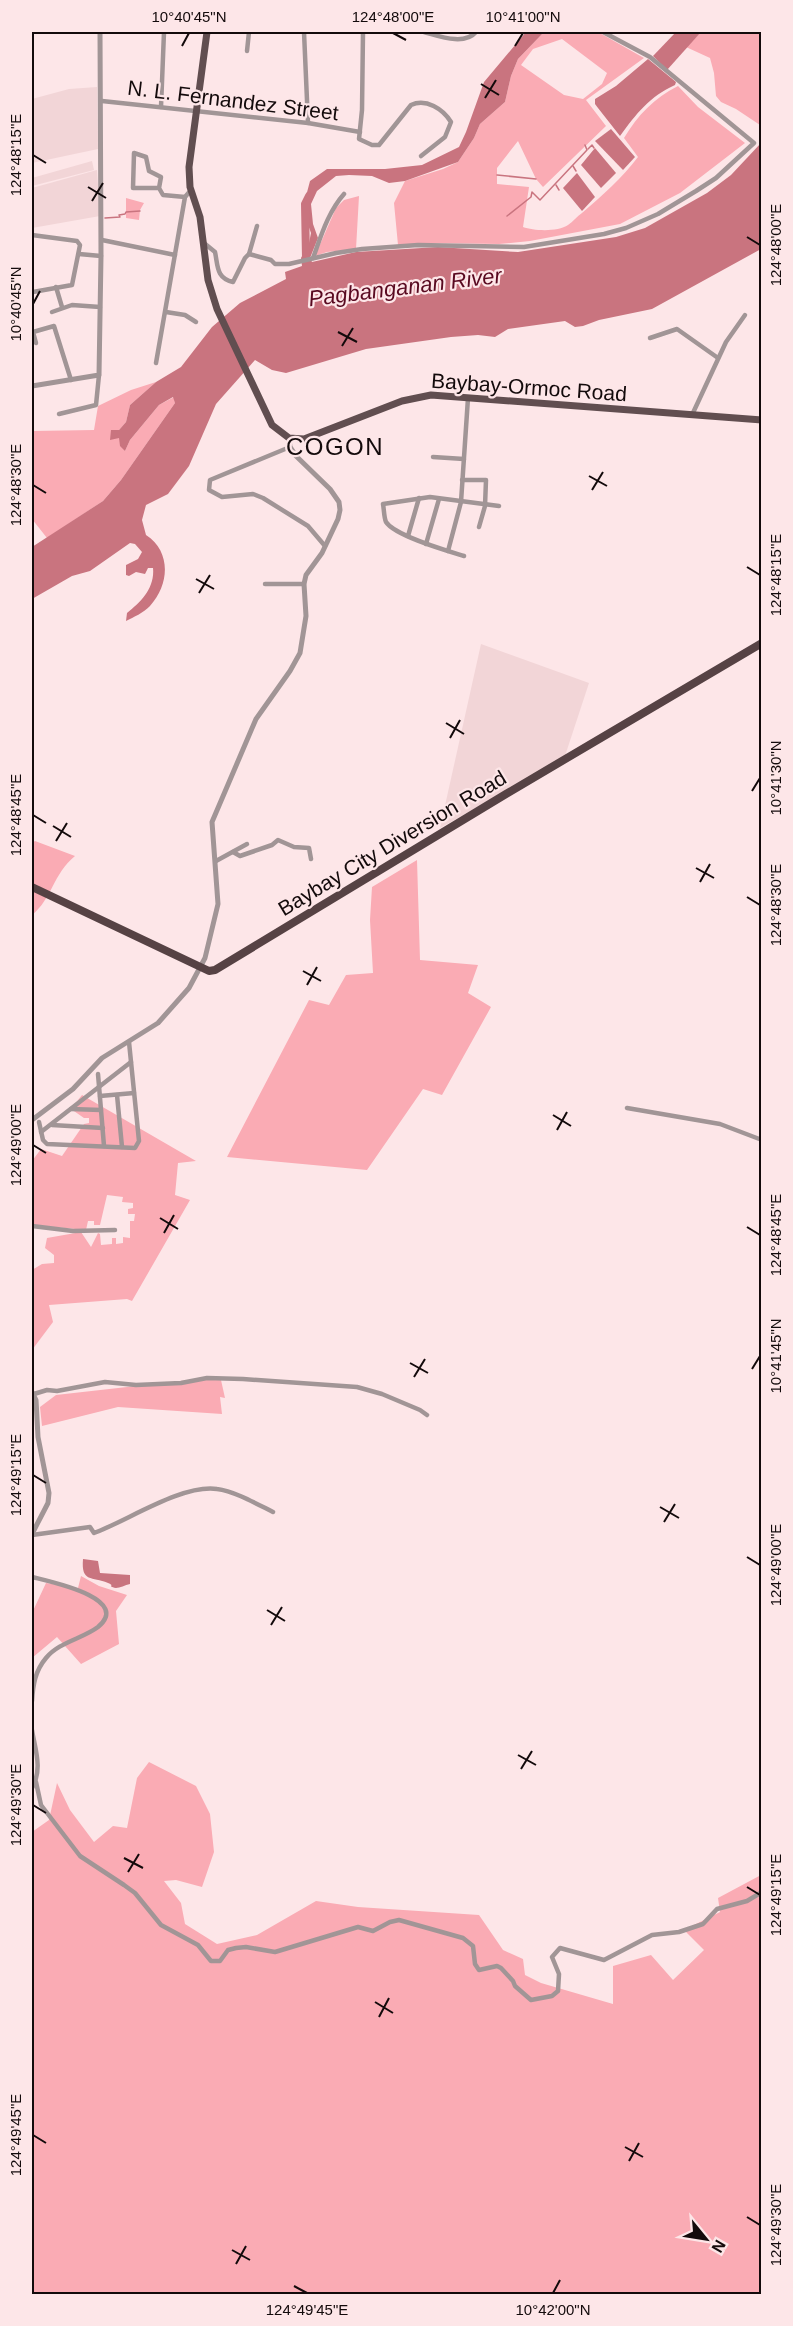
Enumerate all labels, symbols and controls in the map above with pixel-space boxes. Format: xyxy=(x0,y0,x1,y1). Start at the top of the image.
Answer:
text: 10°40'45"N xyxy=(151,8,227,25)
text: 124°48'00"E xyxy=(352,8,434,25)
text: 10°41'00"N xyxy=(485,8,561,25)
street label: N. L. Fernandez Street xyxy=(126,76,340,124)
text: 124°48'15"E xyxy=(7,114,24,196)
text: 124°48'00"E xyxy=(767,204,784,286)
water label: Pagbanganan River xyxy=(307,263,505,311)
text: 10°40'45"N xyxy=(7,266,24,342)
street label: Baybay-Ormoc Road xyxy=(430,369,628,405)
district label: COGON xyxy=(286,433,384,460)
text: 124°48'30"E xyxy=(7,444,24,526)
text: 124°48'15"E xyxy=(767,534,784,616)
text: 10°41'30"N xyxy=(767,740,784,816)
street label: Baybay City Diversion Road xyxy=(274,766,510,920)
text: 124°48'45"E xyxy=(7,774,24,856)
text: 124°48'30"E xyxy=(767,864,784,946)
text: 124°49'00"E xyxy=(7,1104,24,1186)
text: 124°48'45"E xyxy=(767,1194,784,1276)
text: 10°41'45"N xyxy=(767,1318,784,1394)
text: 124°49'15"E xyxy=(7,1434,24,1516)
text: 124°49'00"E xyxy=(767,1524,784,1606)
text: 124°49'30"E xyxy=(7,1764,24,1846)
text: 124°49'15"E xyxy=(767,1854,784,1936)
text: 124°49'45"E xyxy=(7,2094,24,2176)
text: 124°49'30"E xyxy=(767,2184,784,2266)
north arrow xyxy=(676,2209,736,2269)
text: N xyxy=(708,2237,729,2256)
text: 124°49'45"E xyxy=(266,2301,348,2318)
text: 10°42'00"N xyxy=(515,2301,591,2318)

